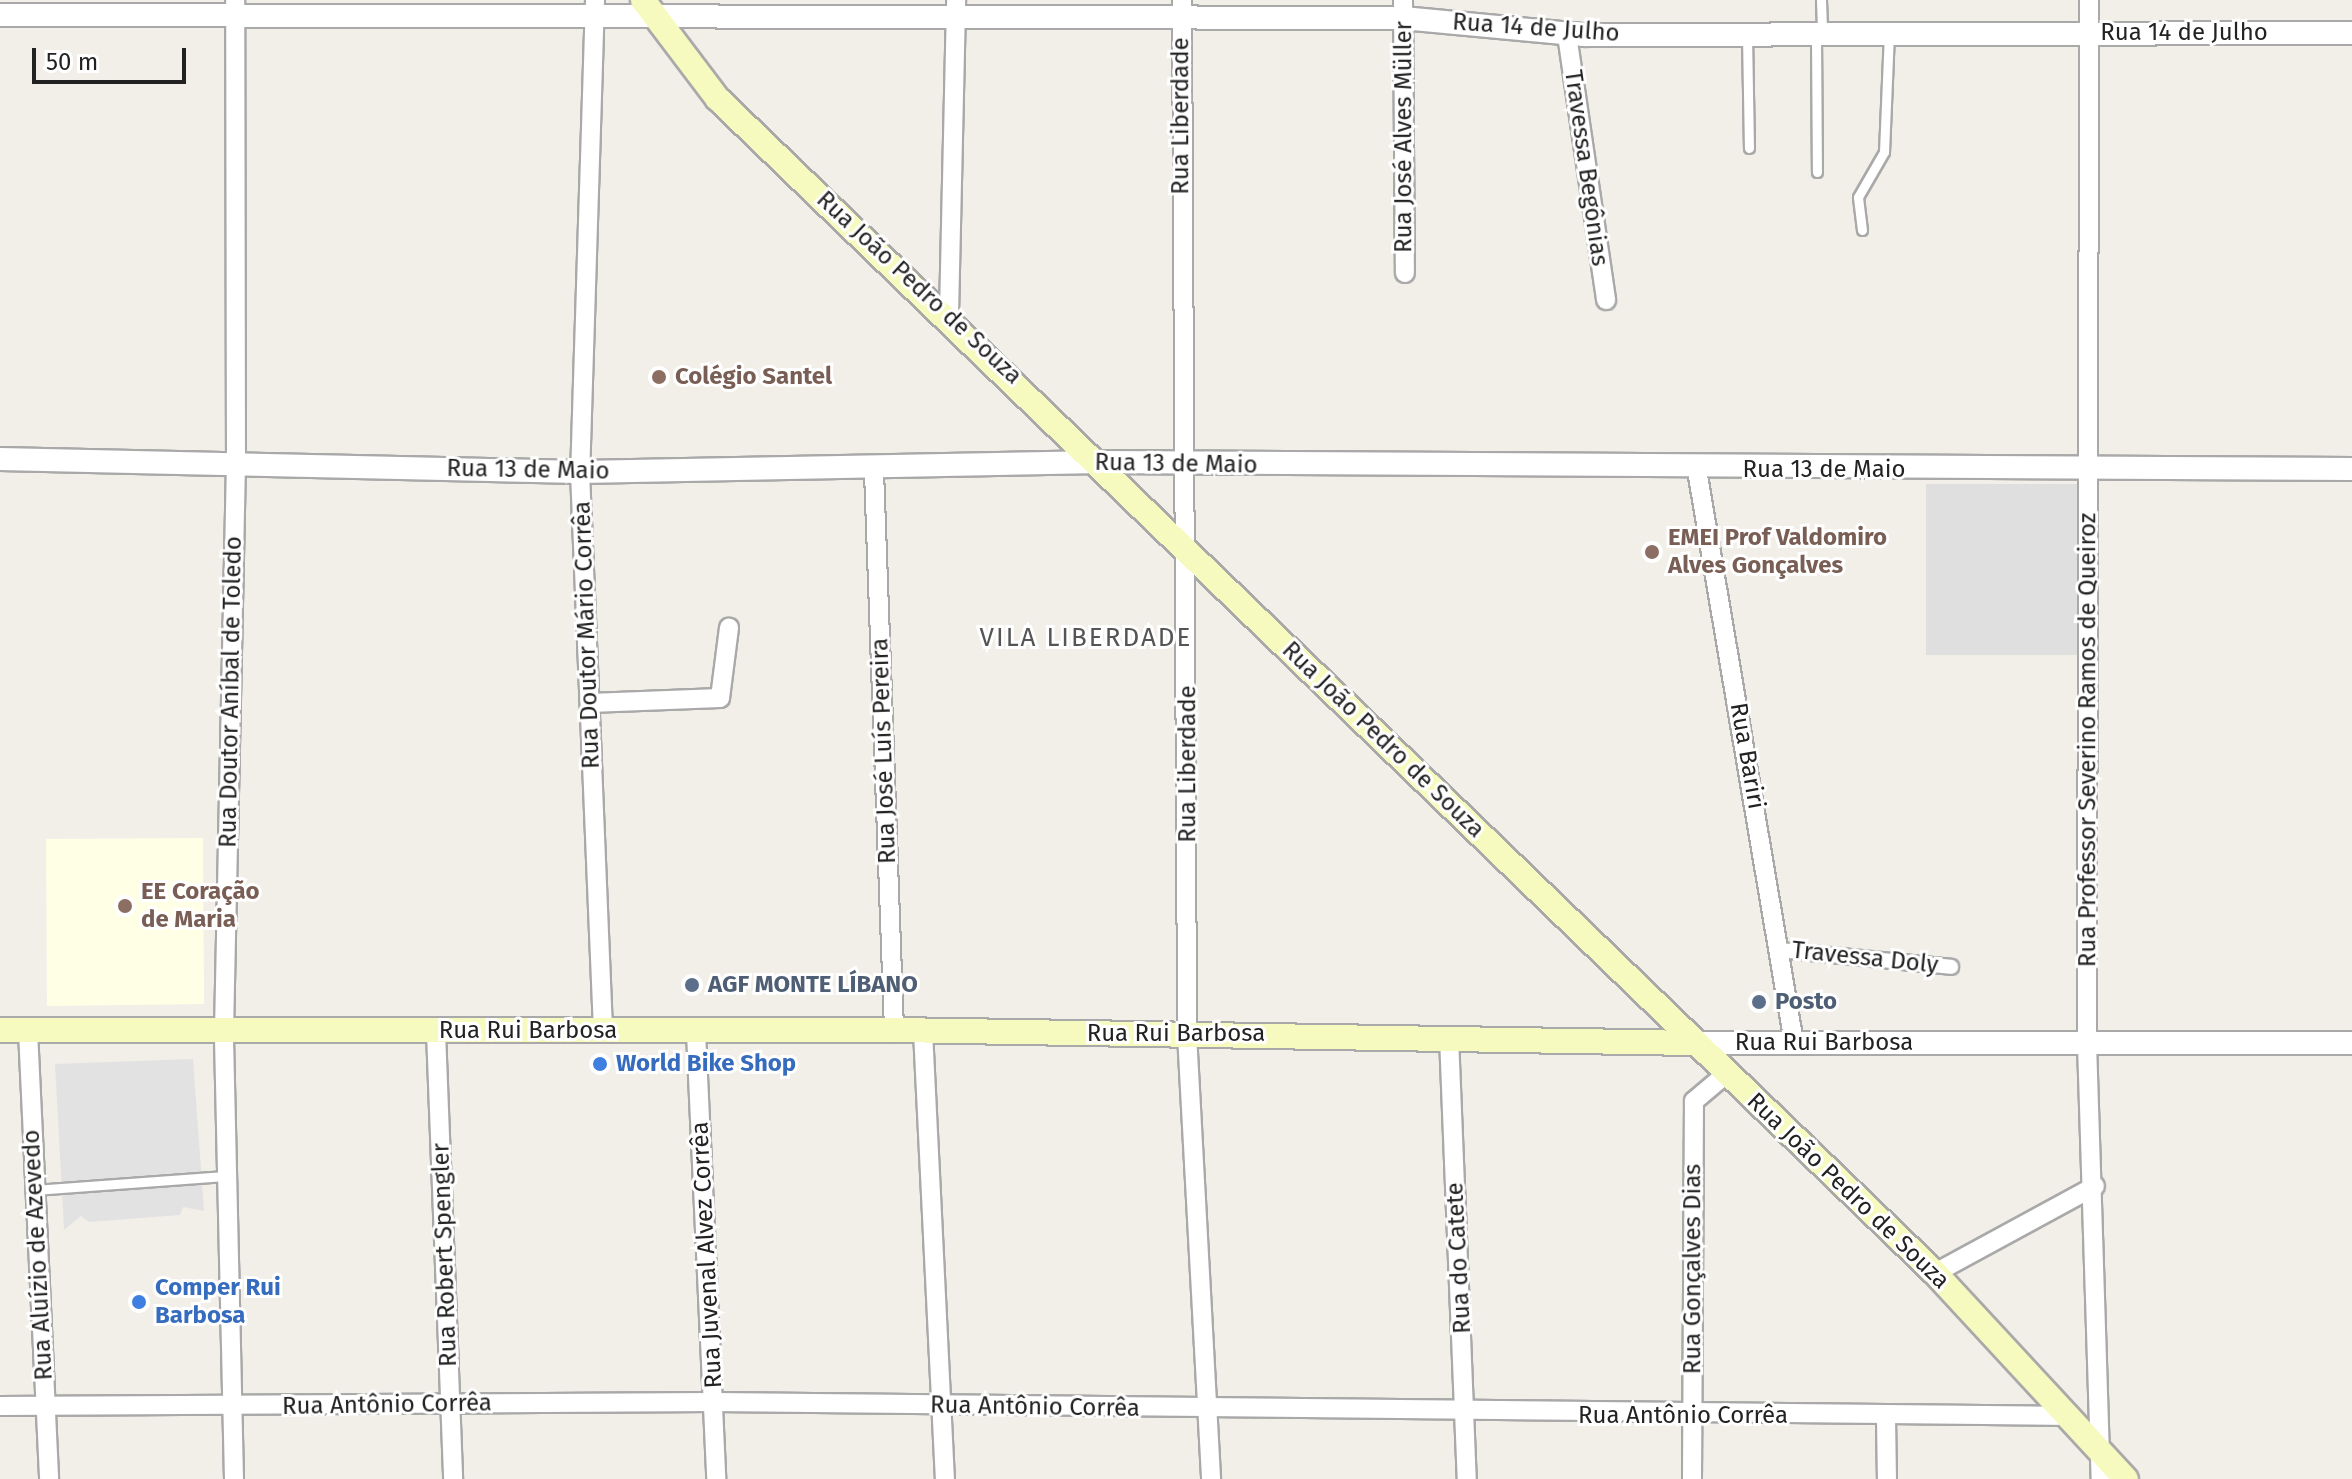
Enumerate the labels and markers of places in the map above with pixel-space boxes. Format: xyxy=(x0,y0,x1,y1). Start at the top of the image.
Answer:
place label: Colégio Santel xyxy=(675,363,832,391)
marker: Colégio Santel xyxy=(650,368,668,386)
place label: EMEI Prof Valdomiro Alves Gonçalves xyxy=(1668,524,1887,580)
marker: EMEI Prof Valdomiro Alves Gonçalves xyxy=(1643,543,1661,561)
place label: EE Coração de Maria xyxy=(141,878,260,934)
marker: EE Coração de Maria xyxy=(116,897,134,915)
place label: AGF MONTE LÍBANO xyxy=(708,971,918,999)
marker: AGF MONTE LÍBANO xyxy=(683,976,701,994)
place label: Posto xyxy=(1775,988,1837,1016)
marker: Posto xyxy=(1750,993,1768,1011)
place label: World Bike Shop xyxy=(616,1050,796,1078)
marker: World Bike Shop xyxy=(591,1055,609,1073)
place label: Comper Rui Barbosa xyxy=(155,1274,281,1330)
marker: Comper Rui Barbosa xyxy=(130,1293,148,1311)

